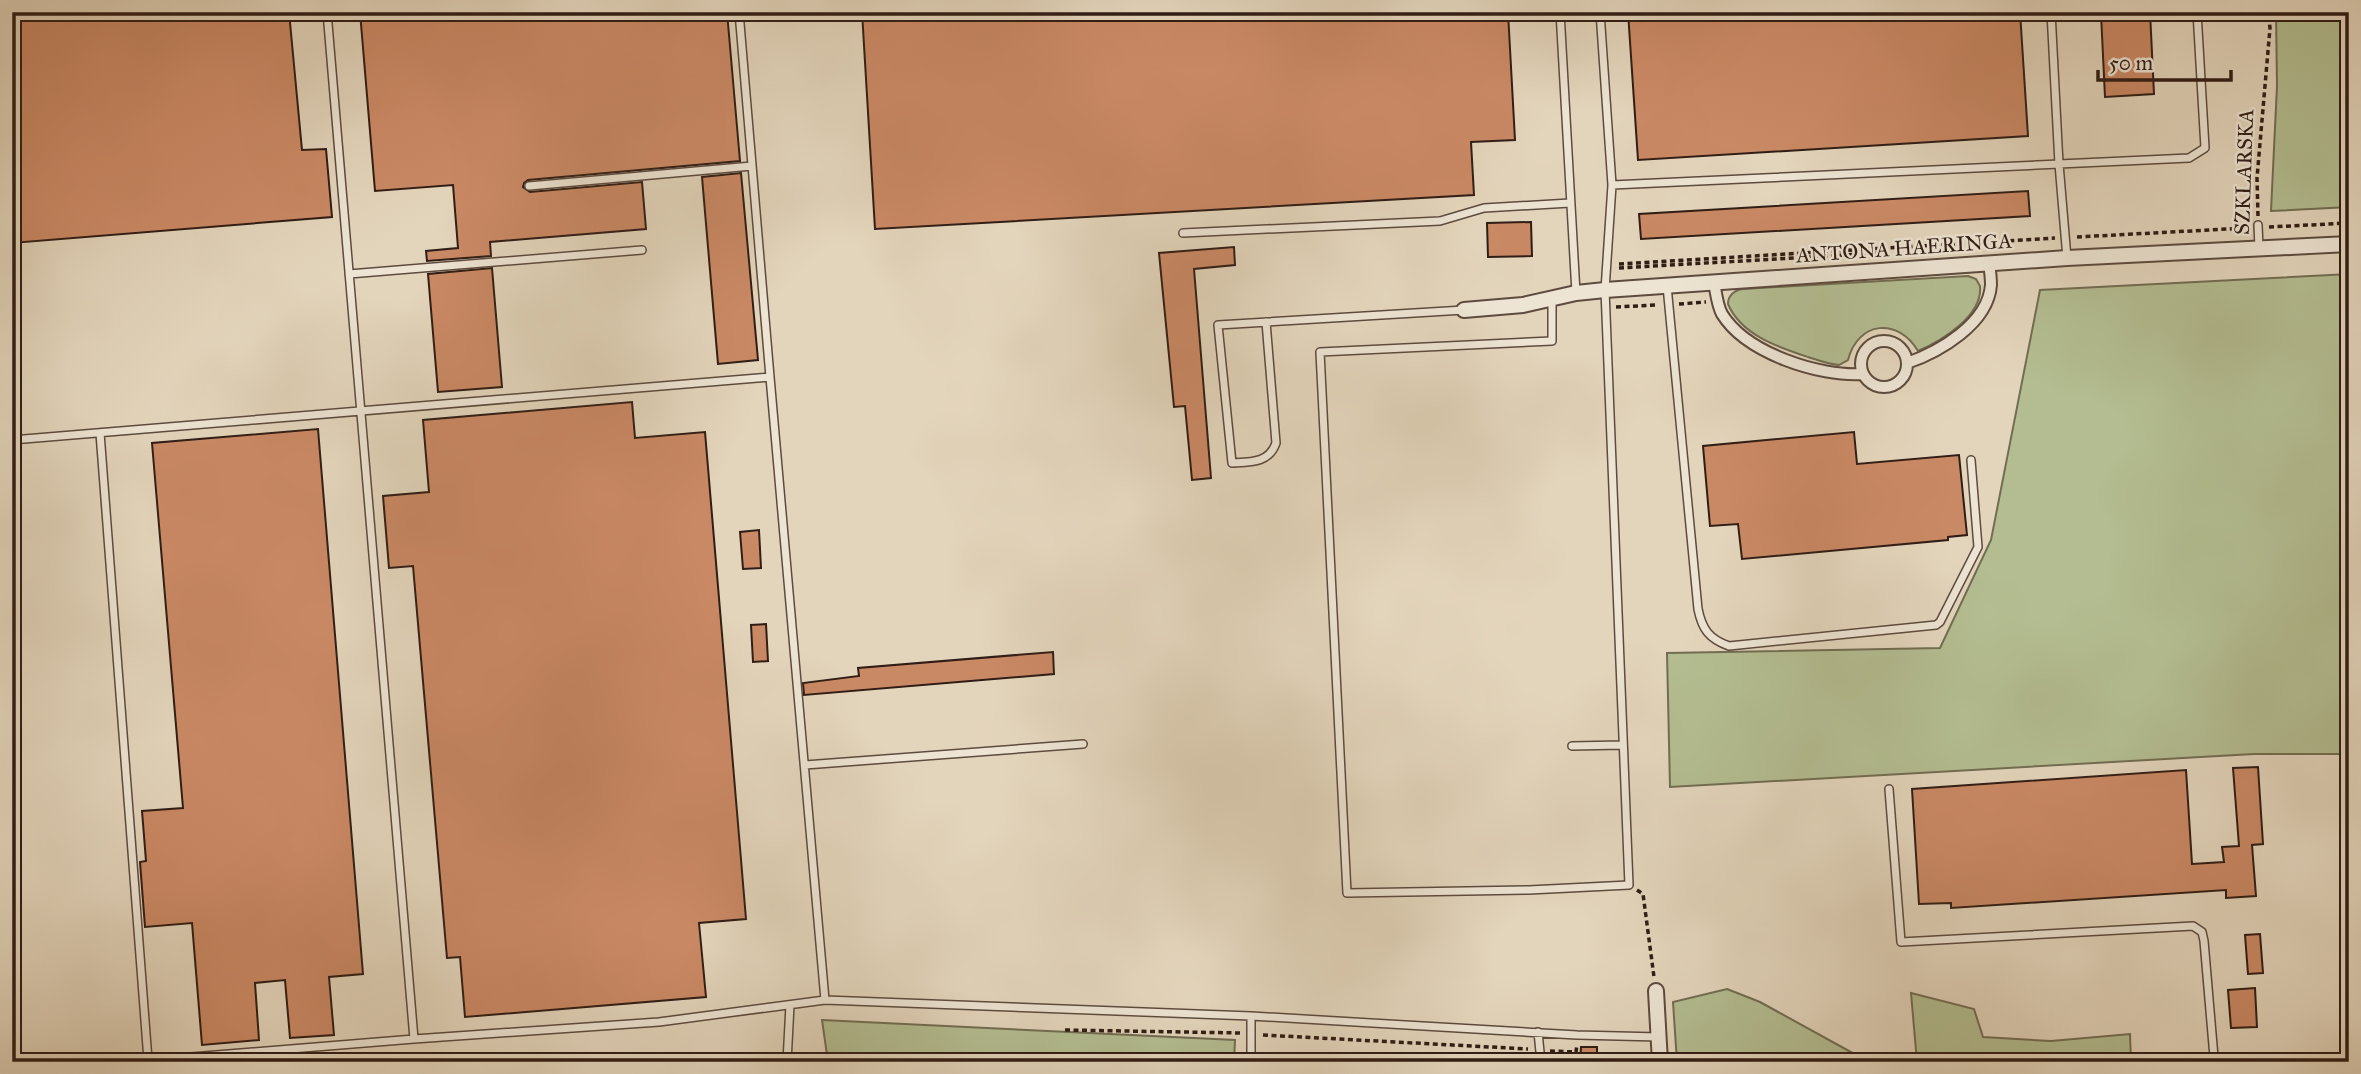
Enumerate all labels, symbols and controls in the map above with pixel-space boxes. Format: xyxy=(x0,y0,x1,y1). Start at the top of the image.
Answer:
scale bar xyxy=(2098,38,2232,82)
text: 50 m xyxy=(2109,50,2154,76)
street label: SZKLARSKA xyxy=(2229,108,2259,236)
street label: ANTONA HAERINGA xyxy=(1794,227,2013,269)

